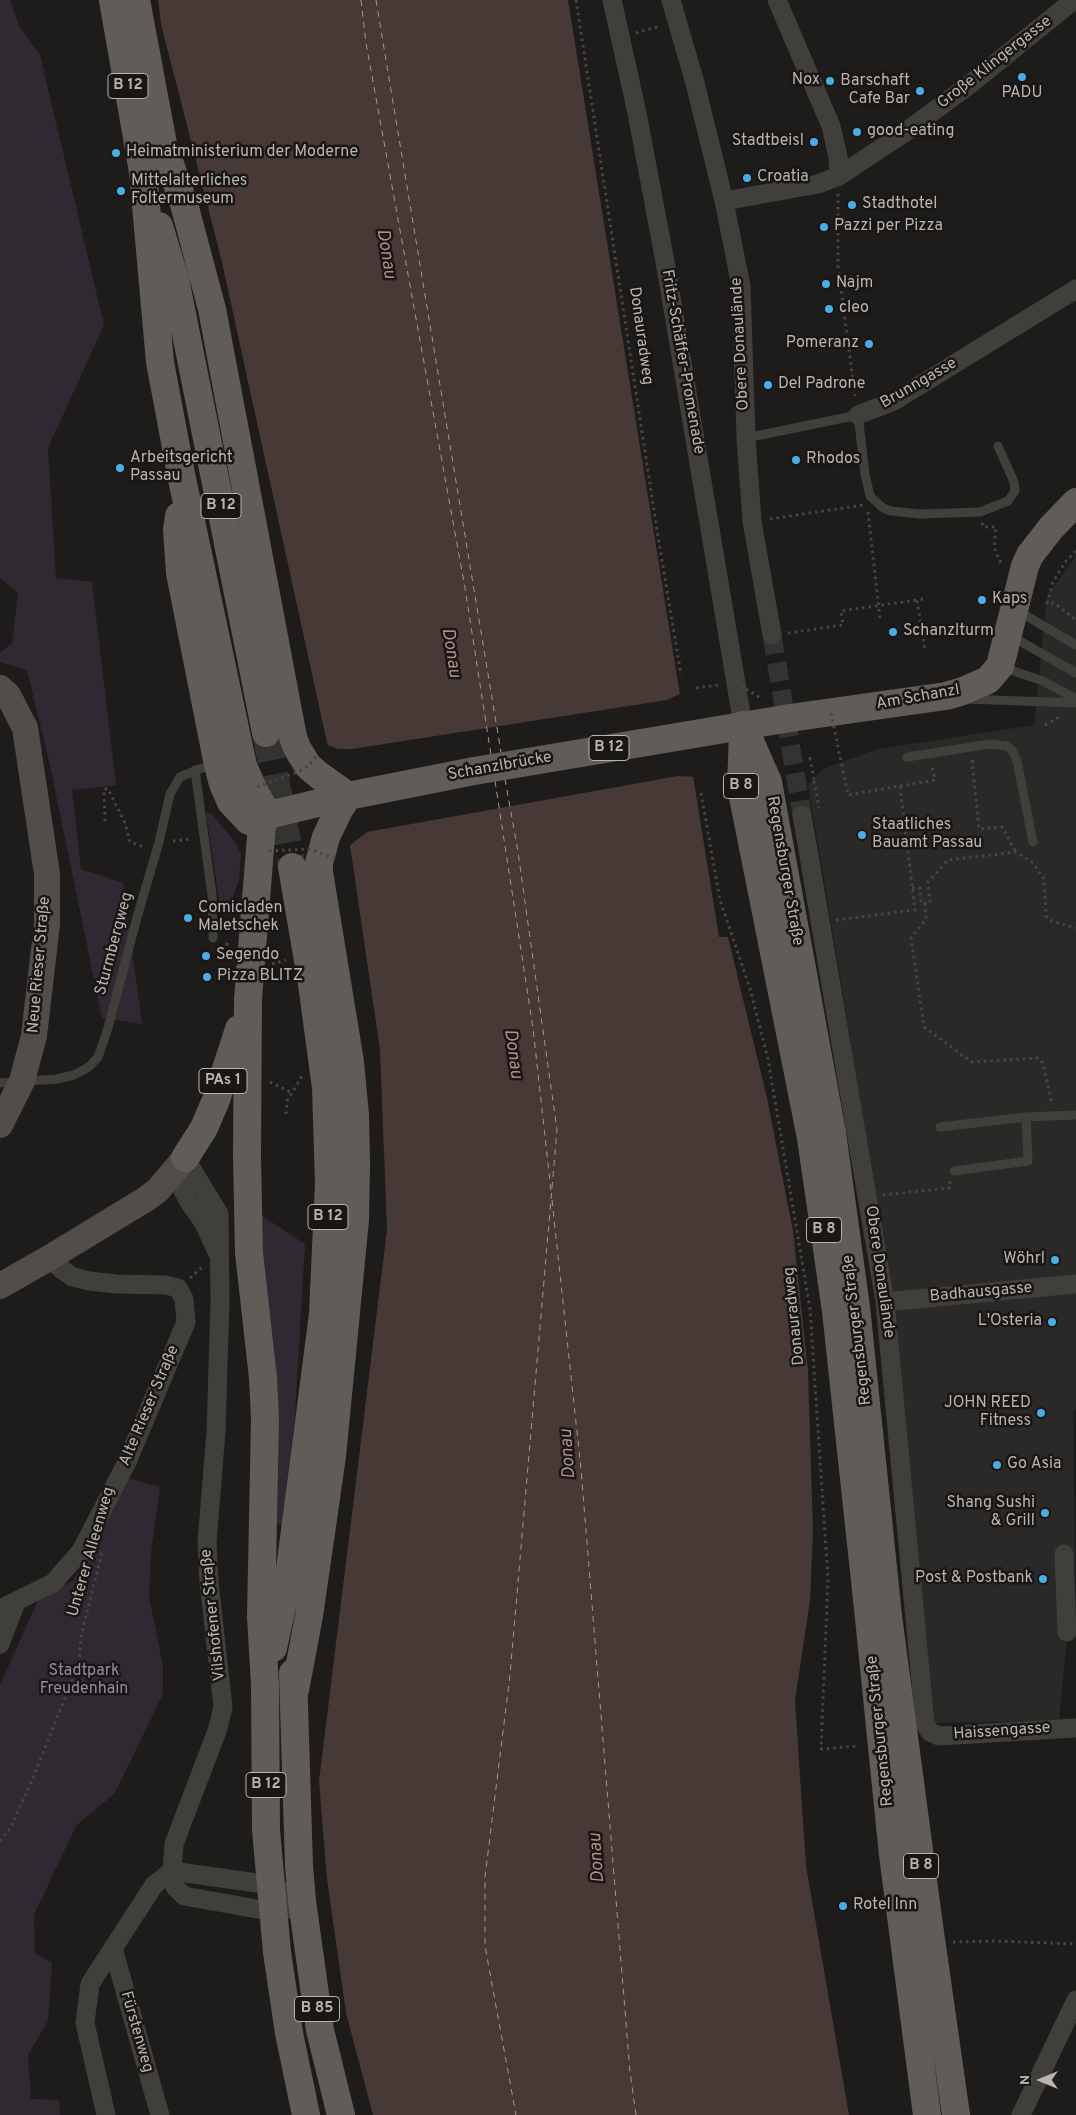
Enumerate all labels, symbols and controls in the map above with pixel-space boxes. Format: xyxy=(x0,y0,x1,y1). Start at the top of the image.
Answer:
street label: Große Klingergasse xyxy=(934,12,1056,114)
place label: Nox xyxy=(792,71,820,91)
marker: PADU xyxy=(1016,71,1028,83)
place label: Barschaft Cafe Bar xyxy=(840,72,910,110)
road number: B 12 xyxy=(108,74,148,98)
marker: Nox xyxy=(824,75,836,87)
place label: PADU xyxy=(1002,84,1042,104)
marker: Barschaft Cafe Bar xyxy=(914,85,926,97)
place label: good-eating xyxy=(867,122,955,142)
marker: good-eating xyxy=(851,126,863,138)
place label: Stadtbeisl xyxy=(732,132,804,152)
marker: Stadtbeisl xyxy=(808,136,820,148)
place label: Heimatministerium der Moderne xyxy=(126,143,358,163)
marker: Heimatministerium der Moderne xyxy=(110,147,122,159)
place label: Croatia xyxy=(757,168,809,188)
place label: Mittelalterliches Foltermuseum xyxy=(131,172,247,210)
marker: Croatia xyxy=(741,172,753,184)
marker: Mittelalterliches Foltermuseum xyxy=(115,185,127,197)
place label: Stadthotel xyxy=(862,195,937,215)
marker: Stadthotel xyxy=(846,199,858,211)
place label: Pazzi per Pizza xyxy=(834,217,943,237)
marker: Pazzi per Pizza xyxy=(818,221,830,233)
water label: Donau xyxy=(370,228,400,280)
street label: Fritz-Schäffer-Promenade xyxy=(656,268,708,456)
place label: Najm xyxy=(836,274,873,294)
street label: Obere Donaulände xyxy=(728,277,754,411)
marker: Najm xyxy=(820,278,832,290)
street label: Donauradweg xyxy=(624,286,656,386)
place label: cleo xyxy=(839,299,869,319)
marker: cleo xyxy=(823,303,835,315)
place label: Pomeranz xyxy=(786,334,859,354)
marker: Pomeranz xyxy=(863,338,875,350)
street label: Brunngasse xyxy=(877,354,961,414)
place label: Del Padrone xyxy=(778,375,865,395)
marker: Del Padrone xyxy=(762,379,774,391)
place label: Arbeitsgericht Passau xyxy=(130,449,233,487)
place label: Rhodos xyxy=(806,450,860,470)
marker: Rhodos xyxy=(790,454,802,466)
marker: Arbeitsgericht Passau xyxy=(114,462,126,474)
road number: B 12 xyxy=(201,494,241,518)
place label: Kaps xyxy=(992,590,1027,610)
marker: Kaps xyxy=(976,594,988,606)
place label: Schanzlturm xyxy=(903,622,994,642)
marker: Schanzlturm xyxy=(887,626,899,638)
water label: Donau xyxy=(435,627,465,679)
street label: Am Schanzl xyxy=(875,681,961,715)
road number: B 12 xyxy=(589,736,629,760)
street label: Schanzlbrücke xyxy=(447,748,553,786)
road number: B 8 xyxy=(724,774,758,798)
street label: Regensburger Straße xyxy=(761,795,807,947)
place label: Staatliches Bauamt Passau xyxy=(872,816,982,854)
marker: Staatliches Bauamt Passau xyxy=(856,829,868,841)
street label: Sturmbergweg xyxy=(92,890,138,998)
street label: Neue Rieser Straße xyxy=(24,896,56,1034)
place label: Comicladen Maletschek xyxy=(198,899,283,937)
marker: Comicladen Maletschek xyxy=(182,912,194,924)
place label: Segendo xyxy=(216,946,279,966)
marker: Segendo xyxy=(200,950,212,962)
place label: Pizza BLITZ xyxy=(217,967,303,987)
marker: Pizza BLITZ xyxy=(201,971,213,983)
water label: Donau xyxy=(498,1028,526,1080)
road number: PAs 1 xyxy=(199,1068,247,1094)
road number: B 12 xyxy=(308,1204,348,1230)
street label: Obere Donaulände xyxy=(860,1205,898,1339)
road number: B 8 xyxy=(806,1218,842,1242)
place label: Wöhrl xyxy=(1003,1250,1045,1270)
street label: Regensburger Straße xyxy=(839,1254,877,1406)
marker: Wöhrl xyxy=(1049,1254,1061,1266)
street label: Donauradweg xyxy=(780,1266,810,1366)
street label: Badhausgasse xyxy=(929,1279,1033,1307)
place label: L'Osteria xyxy=(978,1312,1042,1332)
marker: L'Osteria xyxy=(1046,1316,1058,1328)
street label: Alte Rieser Straße xyxy=(116,1343,184,1469)
place label: JOHN REED Fitness xyxy=(944,1394,1031,1432)
marker: JOHN REED Fitness xyxy=(1035,1407,1047,1419)
water label: Donau xyxy=(556,1428,582,1480)
place label: Go Asia xyxy=(1007,1455,1061,1475)
marker: Go Asia xyxy=(991,1459,1003,1471)
street label: Unterer Alleenweg xyxy=(64,1485,120,1619)
place label: Shang Sushi & Grill xyxy=(947,1494,1035,1532)
marker: Shang Sushi & Grill xyxy=(1039,1507,1051,1519)
street label: Vilshofener Straße xyxy=(198,1548,230,1682)
place label: Post & Postbank xyxy=(915,1569,1033,1589)
marker: Post & Postbank xyxy=(1037,1573,1049,1585)
street label: Regensburger Straße xyxy=(864,1655,898,1807)
park label: Stadtpark Freudenhain xyxy=(40,1662,128,1700)
street label: Haissengasse xyxy=(953,1719,1051,1745)
road number: B 12 xyxy=(246,1772,286,1798)
water label: Donau xyxy=(585,1832,611,1884)
road number: B 8 xyxy=(904,1854,938,1878)
place label: Rotel Inn xyxy=(853,1896,917,1916)
marker: Rotel Inn xyxy=(837,1900,849,1912)
street label: Fürstenweg xyxy=(115,1989,157,2075)
road number: B 85 xyxy=(294,1996,340,2022)
north arrow xyxy=(1016,2055,1066,2105)
text: N xyxy=(1017,2075,1034,2085)

